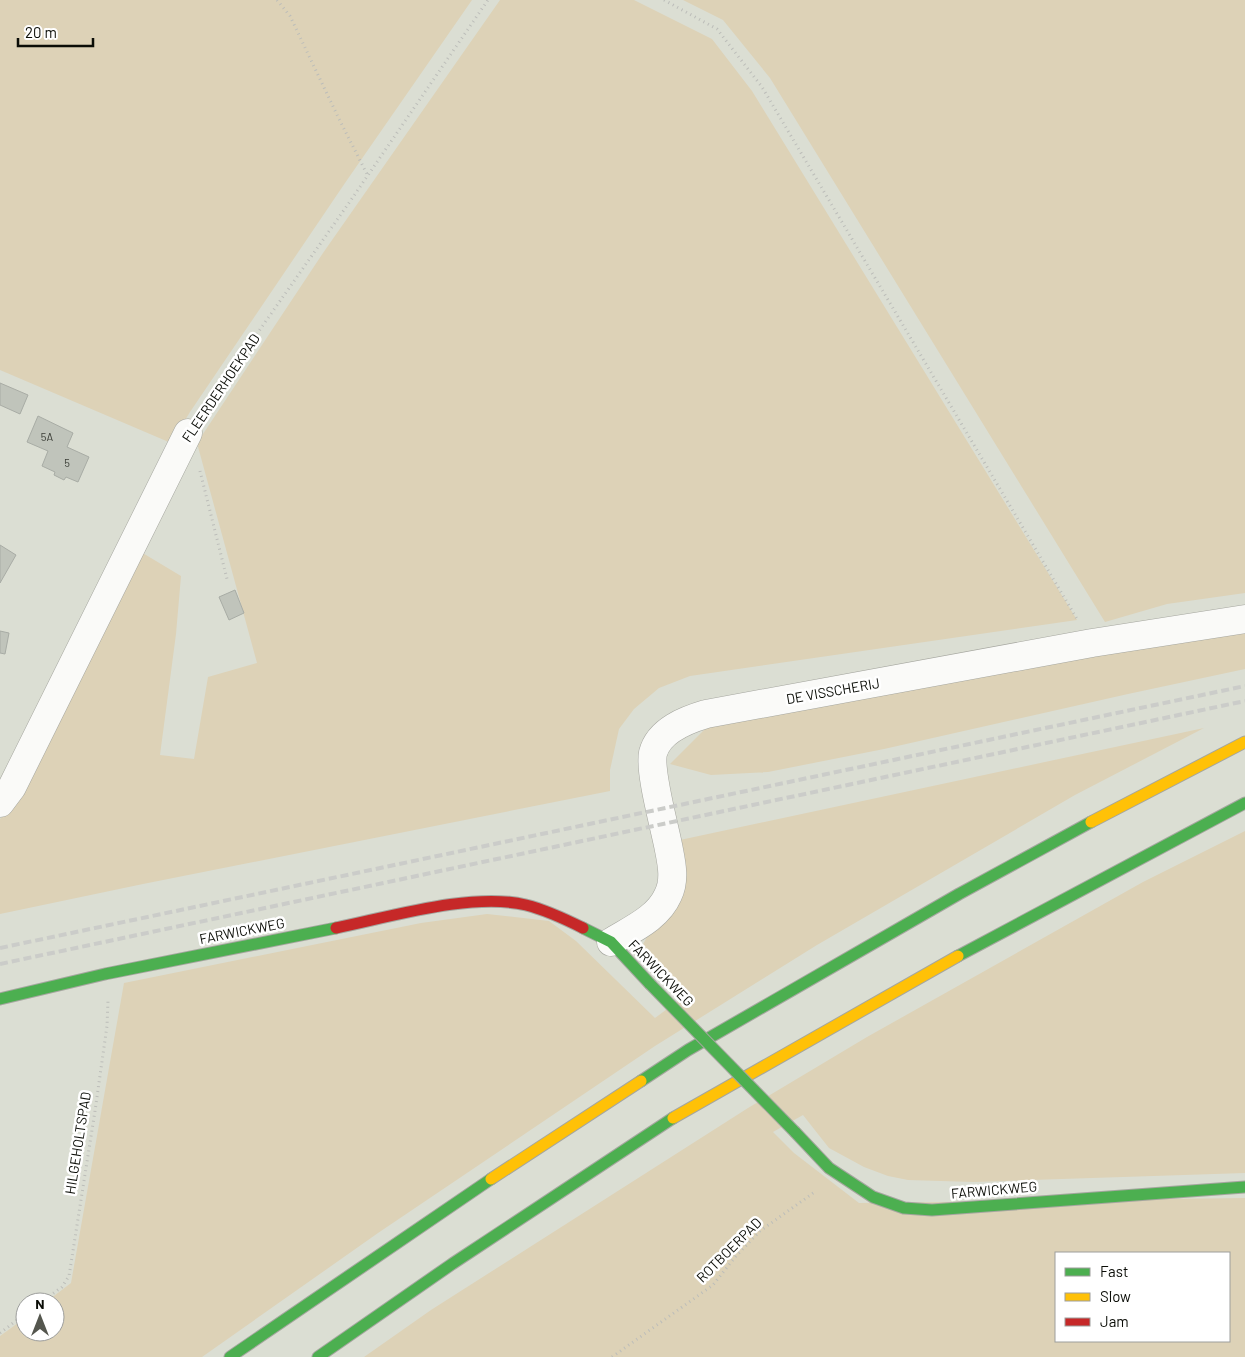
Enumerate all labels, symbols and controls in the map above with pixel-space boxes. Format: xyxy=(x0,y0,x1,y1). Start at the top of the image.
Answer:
scale bar xyxy=(18,15,92,47)
text: 20 m xyxy=(25,23,57,41)
street label: FLEERDERHOEKPAD xyxy=(178,330,263,445)
house number: 5A xyxy=(41,430,53,443)
house number: 5 xyxy=(64,456,70,469)
street label: DE VISSCHERIJ xyxy=(785,674,881,707)
street label: FARWICKWEG xyxy=(198,914,286,947)
street label: FARWICKWEG xyxy=(625,936,697,1010)
street label: HILGEHOLTSPAD xyxy=(61,1090,94,1195)
street label: FARWICKWEG xyxy=(950,1177,1038,1202)
street label: ROTBOERPAD xyxy=(693,1214,765,1286)
legend xyxy=(1055,1252,1230,1342)
text: Fast xyxy=(1100,1262,1128,1280)
text: Slow xyxy=(1100,1287,1131,1305)
north arrow xyxy=(15,1292,65,1342)
text: N xyxy=(35,1295,45,1312)
text: Jam xyxy=(1100,1312,1129,1330)

